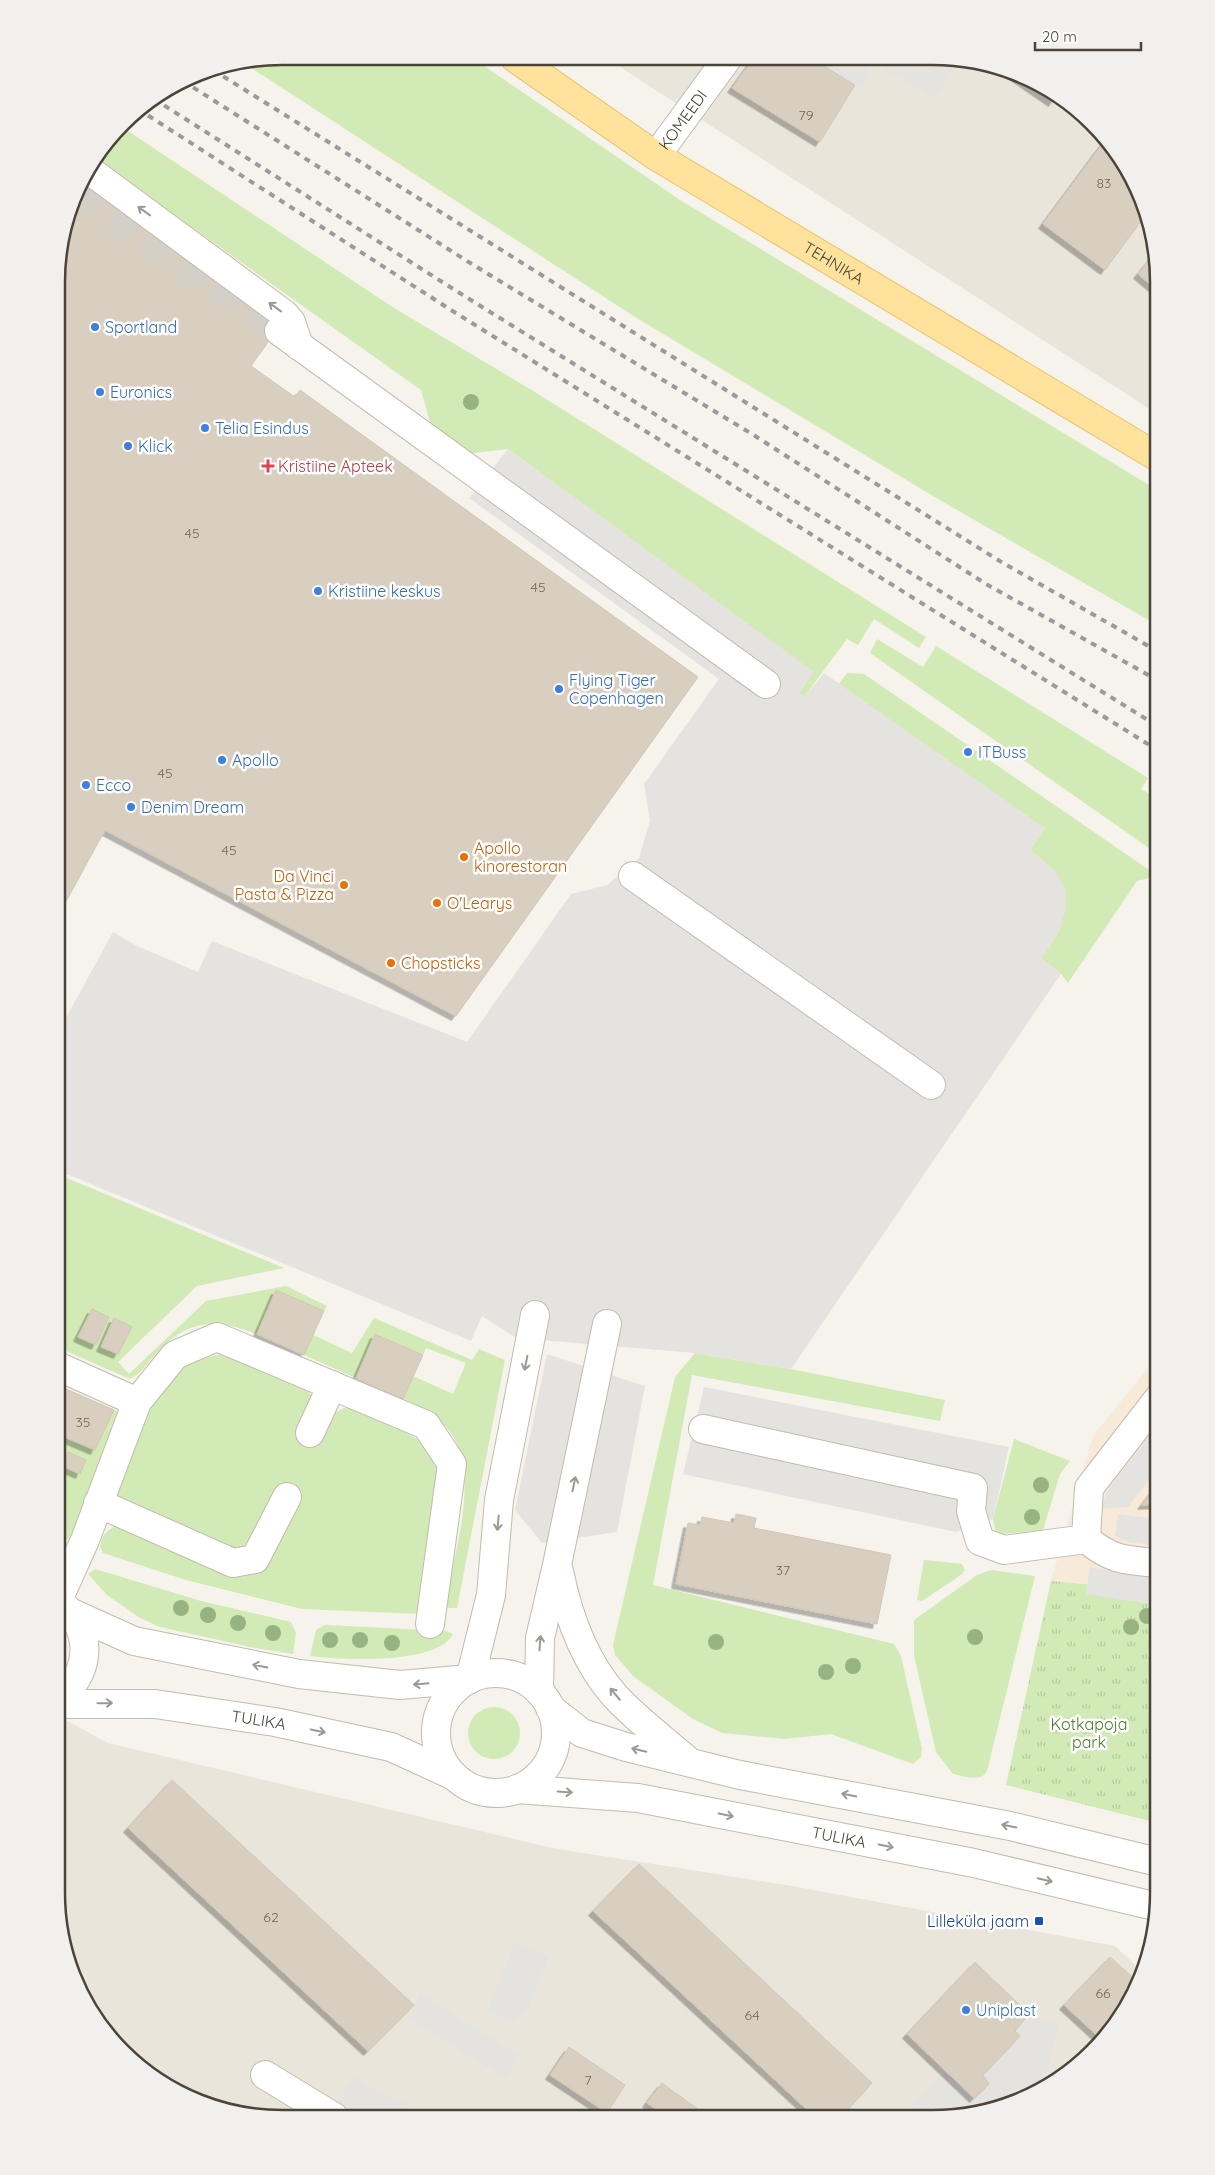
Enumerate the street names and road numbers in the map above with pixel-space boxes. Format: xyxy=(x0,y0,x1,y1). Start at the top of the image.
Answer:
street label: KOMEEDI xyxy=(654,86,711,154)
street label: TEHNIKA xyxy=(800,237,868,289)
street label: TULIKA xyxy=(230,1706,288,1734)
street label: TULIKA xyxy=(810,1822,868,1852)

